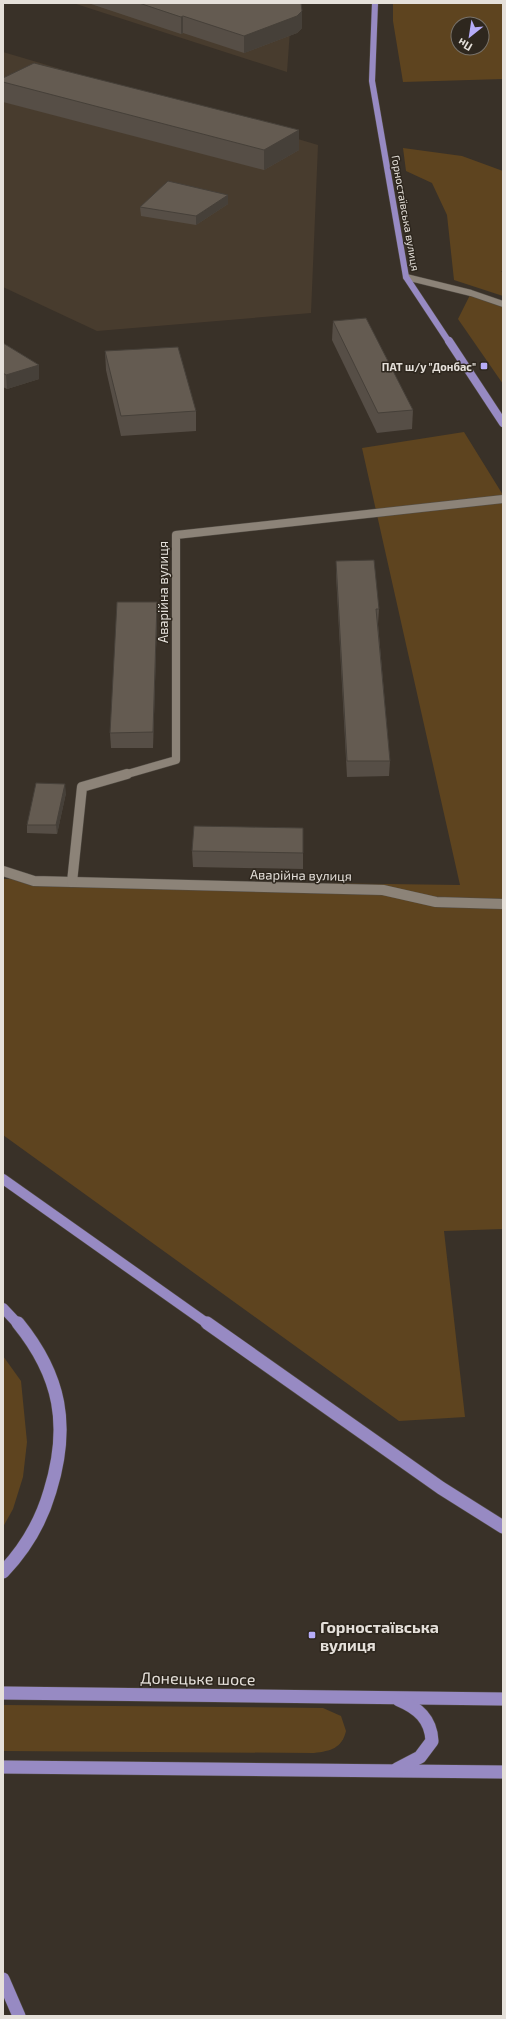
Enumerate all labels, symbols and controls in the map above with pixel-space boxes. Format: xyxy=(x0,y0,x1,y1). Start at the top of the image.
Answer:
north arrow xyxy=(450,16,490,56)
text: Пн xyxy=(455,36,474,54)
street label: Горностаївська вулиця xyxy=(388,154,423,272)
place label: ПАТ ш/у "Донбас" xyxy=(382,360,476,373)
marker: ПАТ ш/у "Донбас" xyxy=(479,361,489,371)
street label: Аварійна вулиця xyxy=(155,541,171,643)
street label: Аварійна вулиця xyxy=(250,866,352,884)
place label: Горностаївська вулиця xyxy=(320,1617,439,1654)
marker: Горностаївська вулиця xyxy=(307,1630,317,1640)
street label: Донецьке шосе xyxy=(140,1667,256,1689)

